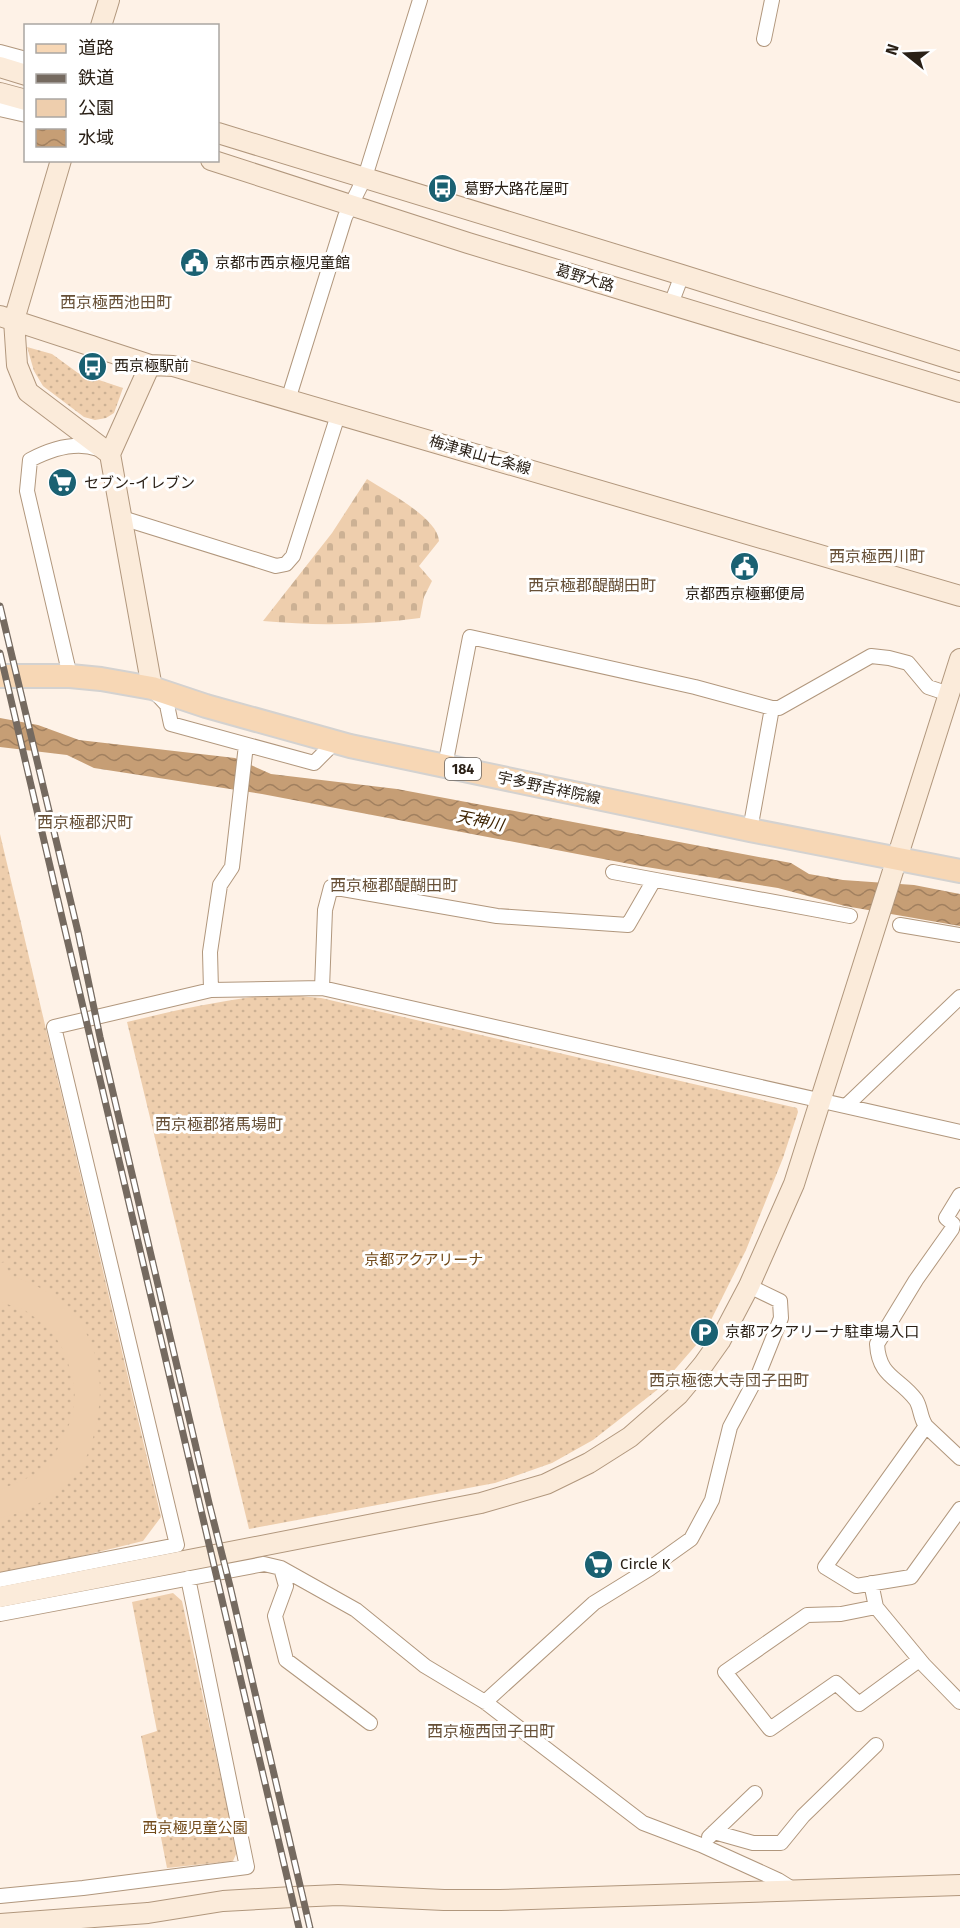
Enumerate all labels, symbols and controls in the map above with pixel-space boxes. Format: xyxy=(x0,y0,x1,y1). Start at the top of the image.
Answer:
legend xyxy=(24,24,219,162)
north arrow xyxy=(876,24,936,84)
text: 道路 xyxy=(78,37,114,59)
text: N xyxy=(882,42,903,57)
text: 鉄道 xyxy=(78,67,114,89)
text: 公園 xyxy=(78,97,114,119)
text: 水域 xyxy=(78,127,114,149)
bus stop icon: 葛野大路花屋町 xyxy=(427,173,459,205)
place label: 葛野大路花屋町 xyxy=(464,180,569,198)
public building icon: 京都市西京極児童館 xyxy=(178,247,210,279)
place label: 京都市西京極児童館 xyxy=(215,254,350,272)
street label: 葛野大路 xyxy=(554,261,616,295)
district label: 西京極西池田町 xyxy=(60,293,172,312)
bus stop icon: 西京極駅前 xyxy=(77,350,109,382)
place label: 西京極駅前 xyxy=(114,357,189,375)
street label: 梅津東山七条線 xyxy=(427,432,533,478)
supermarket icon: セブン-イレブン xyxy=(47,467,79,499)
place label: セブン-イレブン xyxy=(84,474,195,492)
district label: 西京極西川町 xyxy=(829,547,925,566)
public building icon: 京都西京極郵便局 xyxy=(729,551,761,583)
district label: 西京極郡醍醐田町 xyxy=(528,576,656,595)
place label: 京都西京極郵便局 xyxy=(685,585,805,603)
road number: 184 xyxy=(445,758,481,780)
street label: 宇多野吉祥院線 xyxy=(496,768,602,808)
water label: 天神川 xyxy=(455,807,507,835)
district label: 西京極郡沢町 xyxy=(37,813,133,832)
district label: 西京極郡醍醐田町 xyxy=(330,876,458,895)
district label: 西京極郡猪馬場町 xyxy=(155,1115,283,1134)
park label: 京都アクアリーナ xyxy=(364,1251,484,1269)
parking icon: 京都アクアリーナ駐車場入口 xyxy=(688,1316,720,1348)
place label: 京都アクアリーナ駐車場入口 xyxy=(725,1323,919,1341)
district label: 西京極徳大寺団子田町 xyxy=(649,1371,809,1390)
supermarket icon: Circle K xyxy=(583,1548,615,1580)
place label: Circle K xyxy=(620,1555,671,1573)
district label: 西京極西団子田町 xyxy=(427,1722,555,1741)
park label: 西京極児童公園 xyxy=(142,1819,248,1837)

